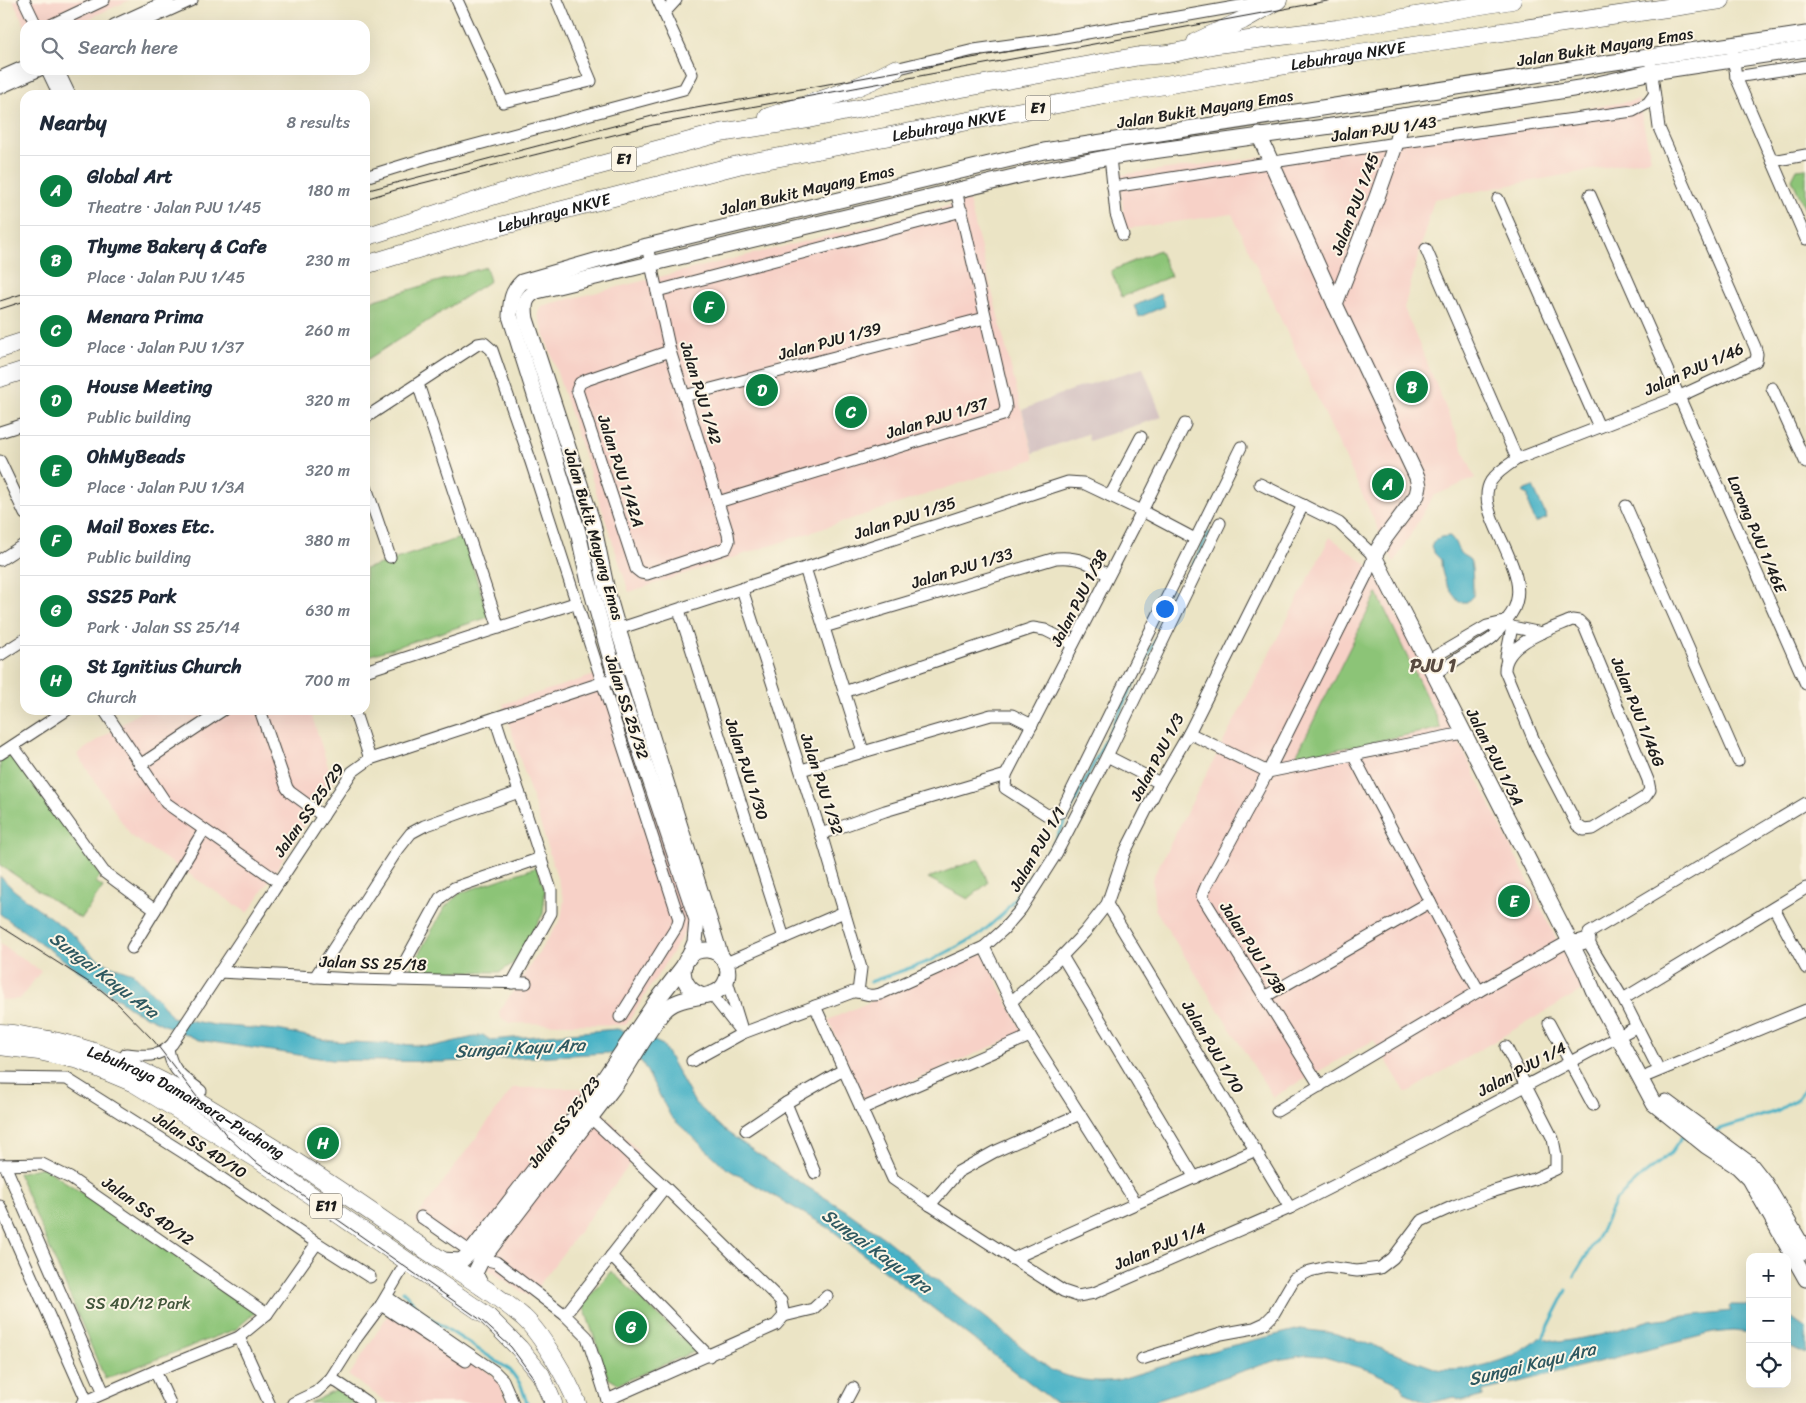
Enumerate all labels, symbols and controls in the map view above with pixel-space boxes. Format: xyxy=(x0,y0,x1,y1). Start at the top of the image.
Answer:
street label: Jalan Bukit Mayang Emas xyxy=(1514,19,1696,75)
search box xyxy=(20,20,370,75)
text: Search here xyxy=(78,31,178,64)
street label: Lebuhraya NKVE xyxy=(1288,32,1408,79)
icon: search xyxy=(38,34,66,62)
street label: Jalan Bukit Mayang Emas xyxy=(1114,81,1296,137)
road number: E1 xyxy=(1026,96,1050,120)
street label: Lebuhraya NKVE xyxy=(889,99,1010,150)
text: Nearby xyxy=(40,104,106,142)
street label: Jalan PJU 1/43 xyxy=(1328,107,1439,151)
text: 8 results xyxy=(287,108,350,137)
road number: E1 xyxy=(612,146,636,172)
street label: Jalan PJU 1/45 xyxy=(1322,149,1388,260)
street label: Jalan Bukit Mayang Emas xyxy=(716,156,897,224)
text: Global Art xyxy=(87,160,173,193)
text: A xyxy=(51,176,61,205)
text: 180 m xyxy=(307,176,350,205)
street label: Lebuhraya NKVE xyxy=(494,184,615,241)
text: Theatre · Jalan PJU 1/45 xyxy=(87,193,262,222)
text: Thyme Bakery & Cafe xyxy=(87,230,267,263)
text: B xyxy=(51,246,61,275)
text: 230 m xyxy=(305,246,350,275)
text: Place · Jalan PJU 1/45 xyxy=(87,263,245,292)
pin: F xyxy=(693,288,725,326)
text: Menara Prima xyxy=(87,300,203,333)
street label: Jalan PJU 1/39 xyxy=(774,313,885,369)
text: C xyxy=(51,316,61,345)
text: 260 m xyxy=(305,316,350,345)
text: Place · Jalan PJU 1/37 xyxy=(87,333,243,362)
street label: Jalan PJU 1/46 xyxy=(1639,334,1749,404)
street label: Jalan PJU 1/42 xyxy=(671,337,730,448)
pin: B xyxy=(1396,368,1428,406)
text: House Meeting xyxy=(87,370,212,403)
pin: D xyxy=(746,371,778,409)
text: D xyxy=(51,386,61,415)
text: 320 m xyxy=(305,386,350,415)
street label: Jalan PJU 1/37 xyxy=(881,388,992,448)
pin: C xyxy=(835,393,867,431)
text: Public building xyxy=(87,403,191,432)
street label: Jalan PJU 1/42A xyxy=(589,410,653,531)
text: OhMyBeads xyxy=(87,440,185,473)
street label: Jalan Bukit Mayang Emas xyxy=(555,444,633,624)
text: E xyxy=(52,456,60,485)
text: 320 m xyxy=(305,456,350,485)
pin: A xyxy=(1372,465,1404,503)
street label: Lorong PJU 1/46E xyxy=(1719,470,1795,599)
text: Place · Jalan PJU 1/3A xyxy=(87,473,245,502)
street label: Jalan PJU 1/35 xyxy=(849,488,960,548)
text: Mail Boxes Etc. xyxy=(87,510,216,543)
text: F xyxy=(52,526,60,555)
text: 380 m xyxy=(305,526,350,555)
street label: Jalan PJU 1/33 xyxy=(907,539,1017,597)
text: Public building xyxy=(87,543,191,572)
street label: Jalan PJU 1/38 xyxy=(1042,544,1116,653)
text: SS25 Park xyxy=(87,580,177,613)
text: G xyxy=(51,596,61,625)
text: 630 m xyxy=(306,596,350,625)
your location xyxy=(1152,596,1178,622)
text: Park · Jalan SS 25/14 xyxy=(87,613,240,642)
district label: PJU 1 xyxy=(1410,649,1456,682)
text: St Ignitius Church xyxy=(87,650,242,683)
street label: Jalan SS 25/32 xyxy=(596,650,658,763)
street label: Jalan PJU 1/46G xyxy=(1602,652,1673,771)
text: H xyxy=(50,666,62,695)
text: 700 m xyxy=(304,666,350,695)
text: Church xyxy=(87,683,137,712)
street label: Jalan PJU 1/3A xyxy=(1457,702,1532,811)
street label: Jalan PJU 1/3 xyxy=(1121,708,1192,807)
street label: Jalan PJU 1/30 xyxy=(716,713,777,824)
street label: Jalan PJU 1/32 xyxy=(792,728,852,839)
street label: Jalan SS 25/29 xyxy=(265,757,352,864)
street label: Jalan PJU 1/1 xyxy=(1000,801,1073,898)
pin: E xyxy=(1498,882,1530,920)
street label: Jalan PJU 1/3B xyxy=(1211,895,1294,1000)
water label: Sungai Kayu Ara xyxy=(42,923,167,1028)
street label: Jalan SS 25/18 xyxy=(318,947,427,979)
street label: Jalan PJU 1/10 xyxy=(1173,994,1252,1099)
water label: Sungai Kayu Ara xyxy=(454,1029,588,1067)
street label: Jalan PJU 1/4 xyxy=(1471,1033,1572,1105)
street label: Lebuhraya Damansara–Puchong xyxy=(84,1036,291,1166)
street label: Jalan SS 25/23 xyxy=(519,1070,608,1175)
street label: Jalan SS 4D/10 xyxy=(146,1103,253,1187)
pin: H xyxy=(307,1124,339,1162)
street label: Jalan SS 4D/12 xyxy=(95,1168,200,1254)
road number: E11 xyxy=(310,1194,342,1218)
water label: Sungai Kayu Ara xyxy=(815,1200,941,1303)
street label: Jalan PJU 1/4 xyxy=(1109,1214,1210,1279)
map controls xyxy=(1746,1253,1791,1388)
button: + xyxy=(1746,1253,1791,1298)
park label: SS 4D/12 Park xyxy=(86,1289,191,1318)
button: − xyxy=(1746,1298,1791,1343)
pin: G xyxy=(615,1308,647,1346)
water label: Sungai Kayu Ara xyxy=(1465,1332,1601,1395)
button: locate xyxy=(1746,1343,1791,1388)

